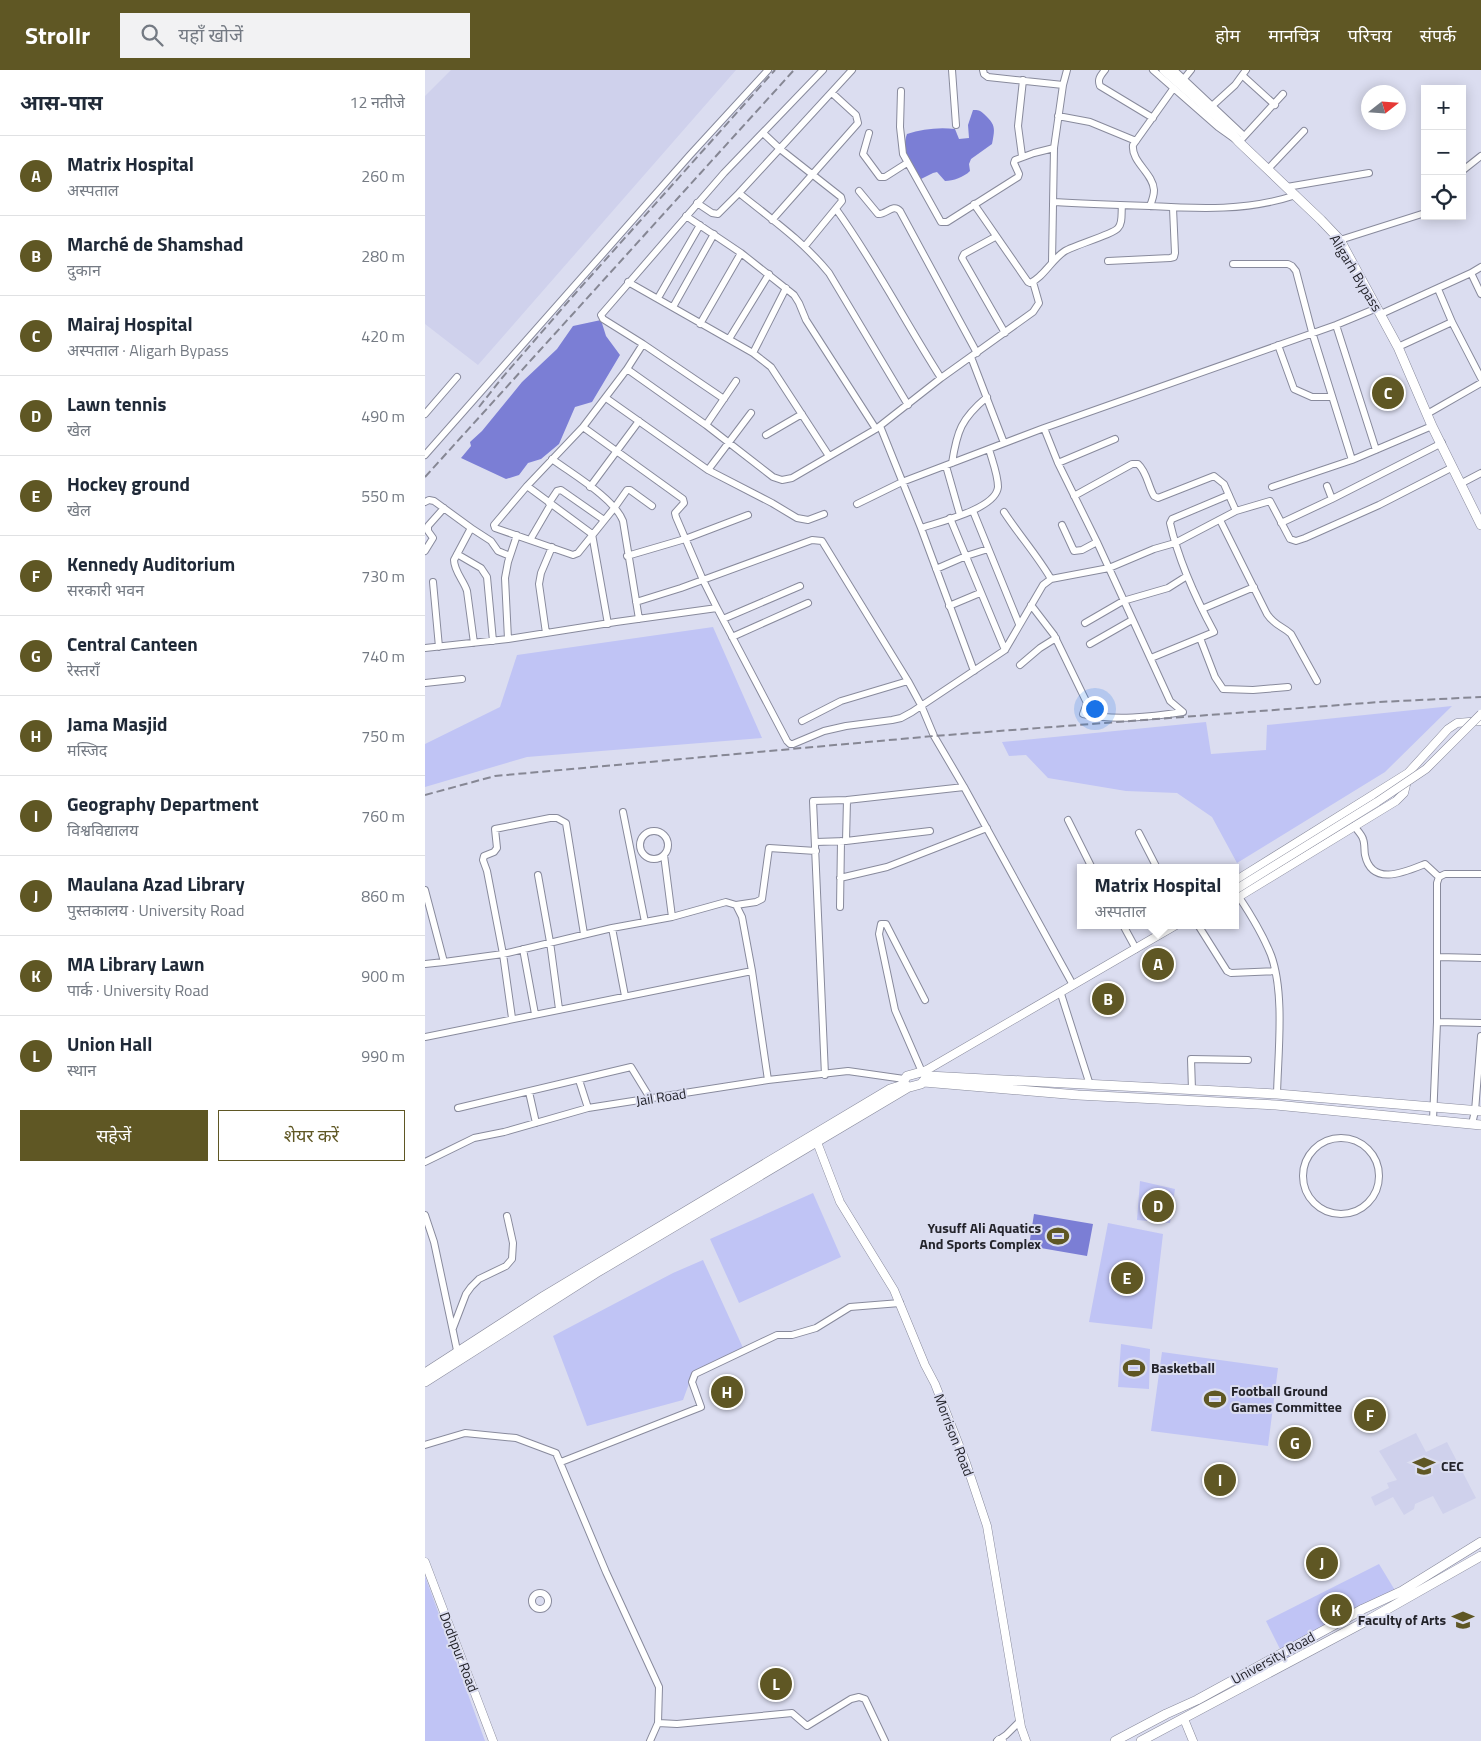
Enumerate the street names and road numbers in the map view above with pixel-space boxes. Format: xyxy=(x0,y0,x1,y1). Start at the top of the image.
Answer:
street label: Aligarh Bypass xyxy=(1325,230,1388,315)
street label: Jail Road xyxy=(634,1082,688,1111)
street label: Morrison Road xyxy=(929,1391,980,1479)
street label: Dodhpur Road xyxy=(435,1609,484,1695)
street label: University Road xyxy=(1227,1626,1318,1689)

